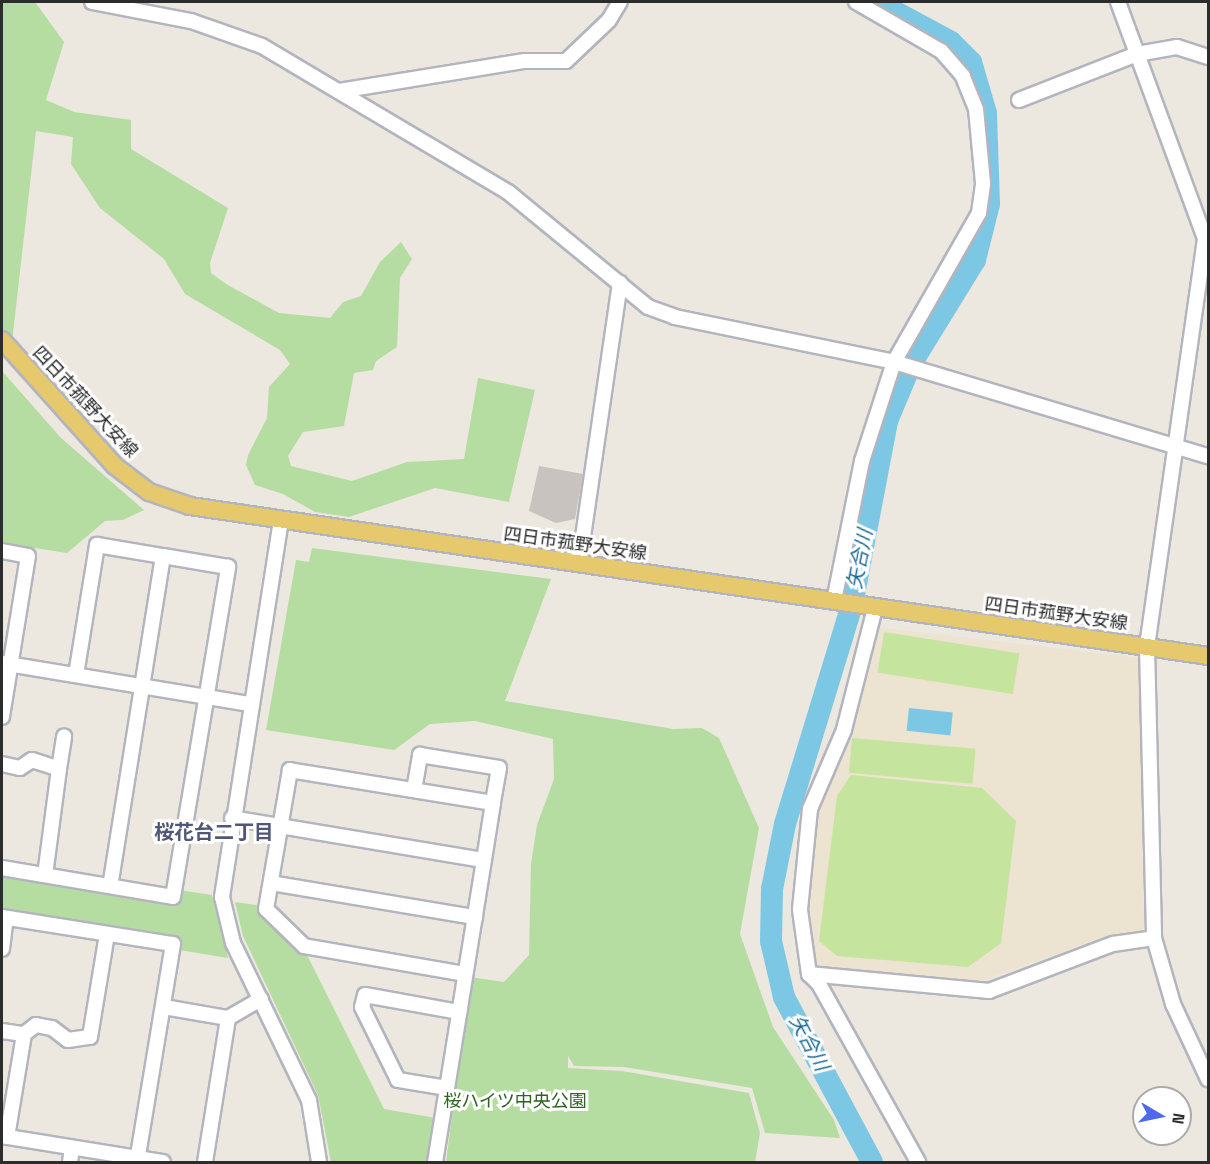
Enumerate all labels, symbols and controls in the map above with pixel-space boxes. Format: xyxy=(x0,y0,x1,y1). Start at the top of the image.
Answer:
street label: 四日市菰野大安線 xyxy=(28,342,142,462)
street label: 四日市菰野大安線 xyxy=(502,523,648,565)
water label: 矢合川 xyxy=(842,527,878,591)
street label: 四日市菰野大安線 xyxy=(983,593,1129,635)
district label: 桜花台二丁目 xyxy=(154,820,274,844)
water label: 矢合川 xyxy=(784,1011,834,1075)
north arrow xyxy=(1132,1086,1192,1146)
park label: 桜ハイツ中央公園 xyxy=(443,1090,587,1112)
text: N xyxy=(1167,1112,1190,1126)

